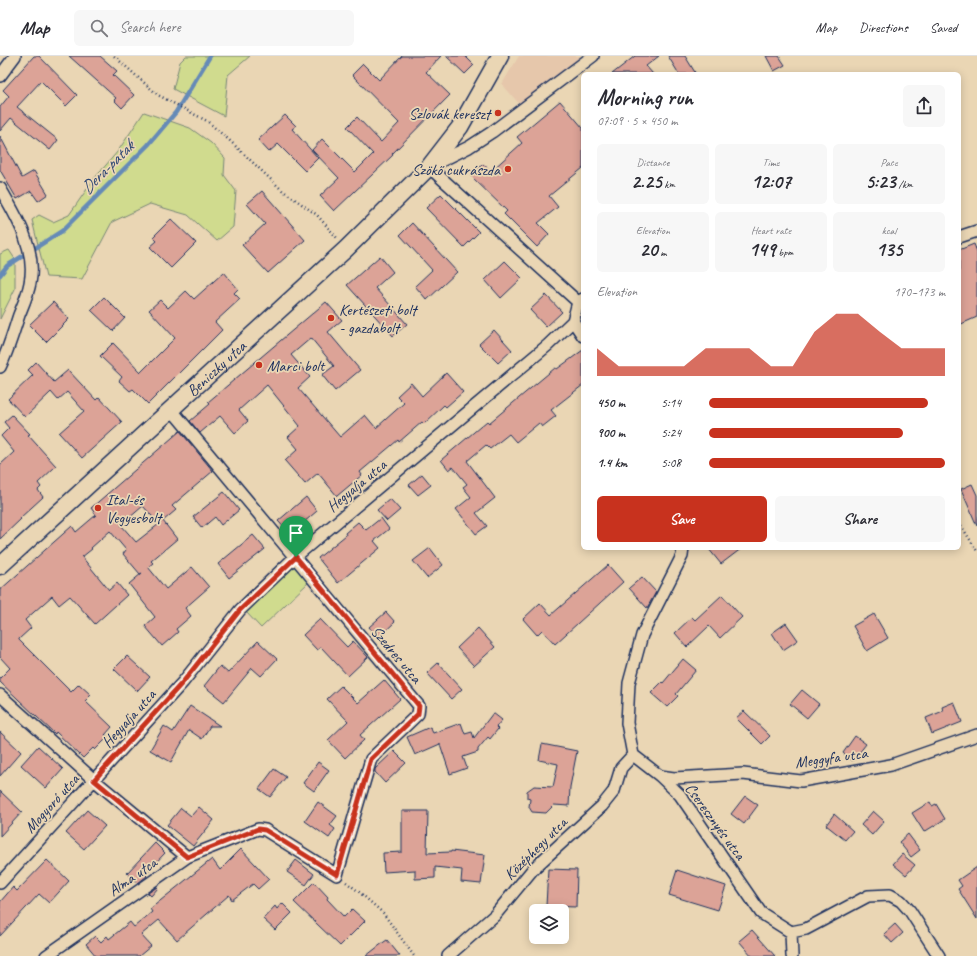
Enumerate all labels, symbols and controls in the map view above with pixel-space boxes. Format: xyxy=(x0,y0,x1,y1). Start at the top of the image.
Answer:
search box xyxy=(74,10,354,46)
text: Map xyxy=(20,16,50,40)
icon: search xyxy=(88,17,110,39)
text: Search here xyxy=(120,18,181,37)
text: Map xyxy=(816,19,837,36)
text: Directions xyxy=(859,19,908,36)
text: Saved xyxy=(930,19,957,36)
text: Morning run xyxy=(597,84,693,112)
button: share xyxy=(903,85,945,127)
place label: Szlovák kereszt xyxy=(409,104,493,124)
marker: Szlovák kereszt xyxy=(493,108,503,118)
text: 07:09 · 5 × 450 m xyxy=(597,113,678,129)
water label: Dera-patak xyxy=(76,134,141,198)
text: Distance xyxy=(637,155,669,169)
text: Time xyxy=(763,155,779,169)
text: Pace xyxy=(881,155,897,169)
place label: Szökő cukrászda xyxy=(412,160,501,180)
marker: Szökő cukrászda xyxy=(503,164,513,174)
text: 2.25 xyxy=(631,169,662,194)
text: 12:07 xyxy=(751,169,791,194)
text: 5:23 xyxy=(865,169,896,194)
text: km xyxy=(662,177,675,191)
text: /km xyxy=(896,177,913,191)
text: Elevation xyxy=(636,223,670,237)
text: Heart rate xyxy=(751,223,791,237)
text: kcal xyxy=(882,223,896,237)
text: 20 xyxy=(640,237,658,262)
text: 149 xyxy=(749,237,776,262)
text: 135 xyxy=(876,237,902,262)
text: m xyxy=(658,245,666,259)
text: bpm xyxy=(776,245,793,259)
text: Elevation xyxy=(597,284,637,300)
text: 170–173 m xyxy=(894,284,945,300)
place label: Kertészeti bolt - gazdabolt xyxy=(339,300,419,338)
marker: Kertészeti bolt - gazdabolt xyxy=(326,313,336,323)
street label: Beniczky utca xyxy=(183,336,251,401)
place label: Marci bolt xyxy=(267,356,326,376)
marker: Marci bolt xyxy=(254,360,264,370)
text: 450 m xyxy=(597,395,625,411)
text: 5:14 xyxy=(661,395,681,411)
text: 900 m xyxy=(597,425,625,441)
text: 5:24 xyxy=(661,425,681,441)
street label: Hegyalja utca xyxy=(323,454,392,516)
text: 1.4 km xyxy=(597,455,627,471)
text: 5:08 xyxy=(661,455,681,471)
place label: Ital-és Vegyesbolt xyxy=(106,490,164,528)
button: Save xyxy=(597,496,767,542)
button: Share xyxy=(775,496,945,542)
marker: Ital-és Vegyesbolt xyxy=(93,503,103,513)
pin xyxy=(279,516,313,557)
icon: arrive xyxy=(285,522,307,544)
street label: Szedres utca xyxy=(366,622,427,688)
street label: Hegyalja utca xyxy=(97,684,161,752)
street label: Meggyfa utca xyxy=(794,743,870,773)
street label: Mogyoró utca xyxy=(20,769,84,837)
street label: Cseresznyés utca xyxy=(681,779,751,865)
street label: Középhegy utca xyxy=(500,812,572,884)
street label: Alma utca xyxy=(104,852,162,901)
map controls xyxy=(529,904,569,944)
button: layers xyxy=(529,904,569,944)

